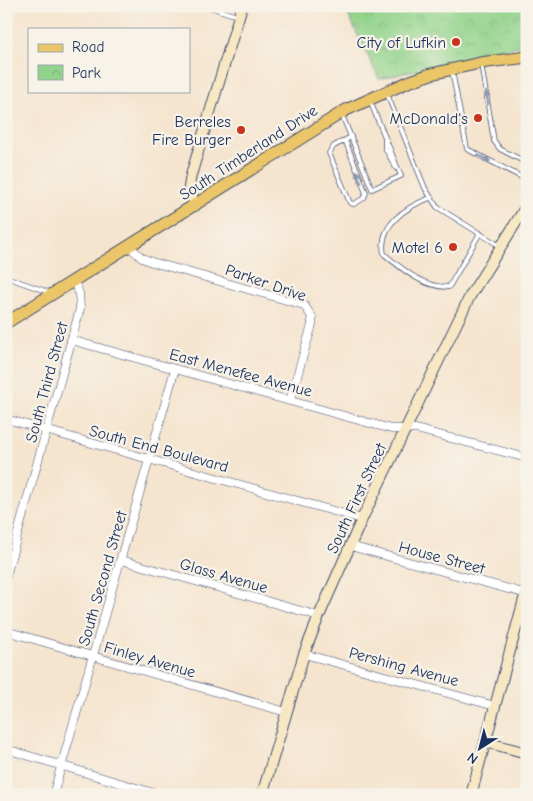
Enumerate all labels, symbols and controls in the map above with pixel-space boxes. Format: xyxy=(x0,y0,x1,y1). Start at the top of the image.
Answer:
legend xyxy=(28,28,190,92)
place label: City of Lufkin xyxy=(357,34,446,52)
marker: City of Lufkin xyxy=(450,36,462,48)
text: Road xyxy=(72,38,104,56)
text: Park xyxy=(72,64,101,82)
one-way arrow xyxy=(482,89,490,105)
street label: South Timberland Drive xyxy=(176,101,321,204)
place label: McDonald's xyxy=(389,110,468,128)
marker: McDonald's xyxy=(472,112,484,124)
place label: Berreles Fire Burger xyxy=(152,113,232,149)
marker: Berreles Fire Burger xyxy=(235,124,247,136)
one-way arrow xyxy=(477,154,491,162)
one-way arrow xyxy=(355,169,363,184)
place label: Motel 6 xyxy=(392,239,443,257)
marker: Motel 6 xyxy=(447,241,459,253)
street label: Parker Drive xyxy=(223,261,309,305)
street label: South Third Street xyxy=(22,319,72,445)
street label: East Menefee Avenue xyxy=(167,345,314,401)
street label: South End Boulevard xyxy=(87,422,230,476)
street label: South First Street xyxy=(323,440,391,557)
street label: South Second Street xyxy=(75,508,131,648)
street label: House Street xyxy=(397,538,487,578)
street label: Glass Avenue xyxy=(178,555,270,597)
street label: Finley Avenue xyxy=(102,638,198,682)
street label: Pershing Avenue xyxy=(347,644,461,690)
north arrow xyxy=(456,724,506,774)
text: N xyxy=(464,749,481,768)

